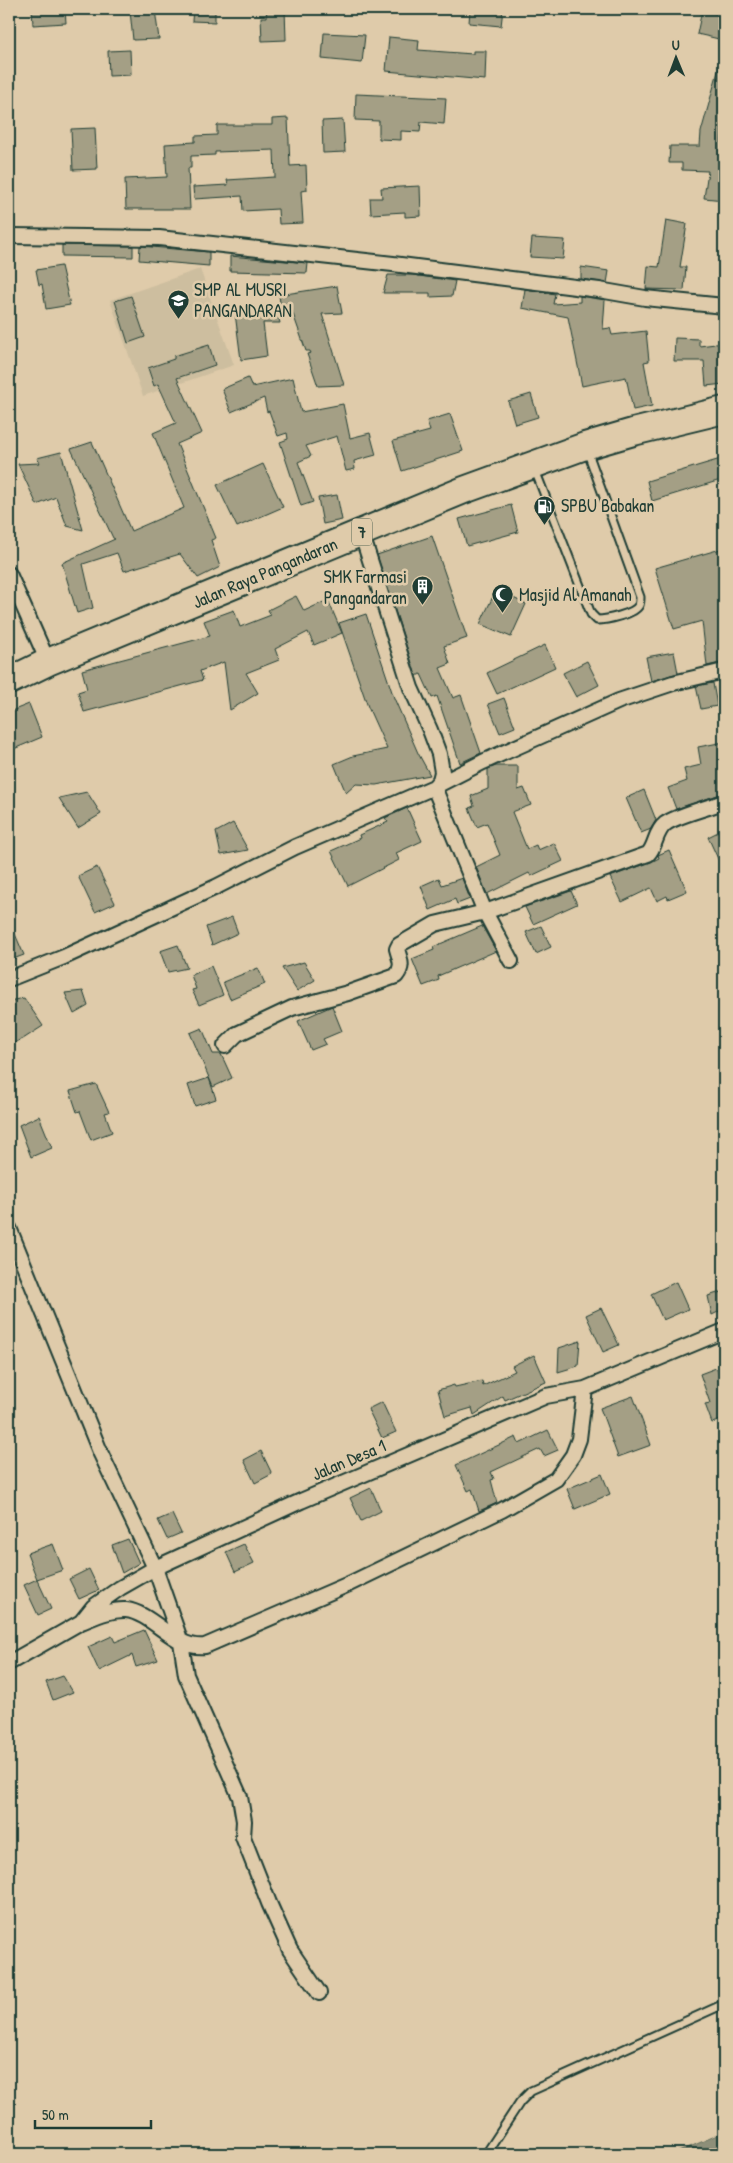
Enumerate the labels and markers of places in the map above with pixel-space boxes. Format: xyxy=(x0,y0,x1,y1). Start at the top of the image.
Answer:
place label: SMP AL MUSRI PANGANDARAN xyxy=(194,277,292,323)
school or university icon: SMP AL MUSRI PANGANDARAN xyxy=(166,288,190,319)
place label: SPBU Babakan xyxy=(561,493,654,518)
fuel station icon: SPBU Babakan xyxy=(533,494,557,525)
place label: SMK Farmasi Pangandaran xyxy=(323,564,407,610)
building icon: SMK Farmasi Pangandaran xyxy=(411,575,435,606)
place label: Masjid Al Amanah xyxy=(519,582,632,607)
mosque icon: Masjid Al Amanah xyxy=(491,583,515,614)

